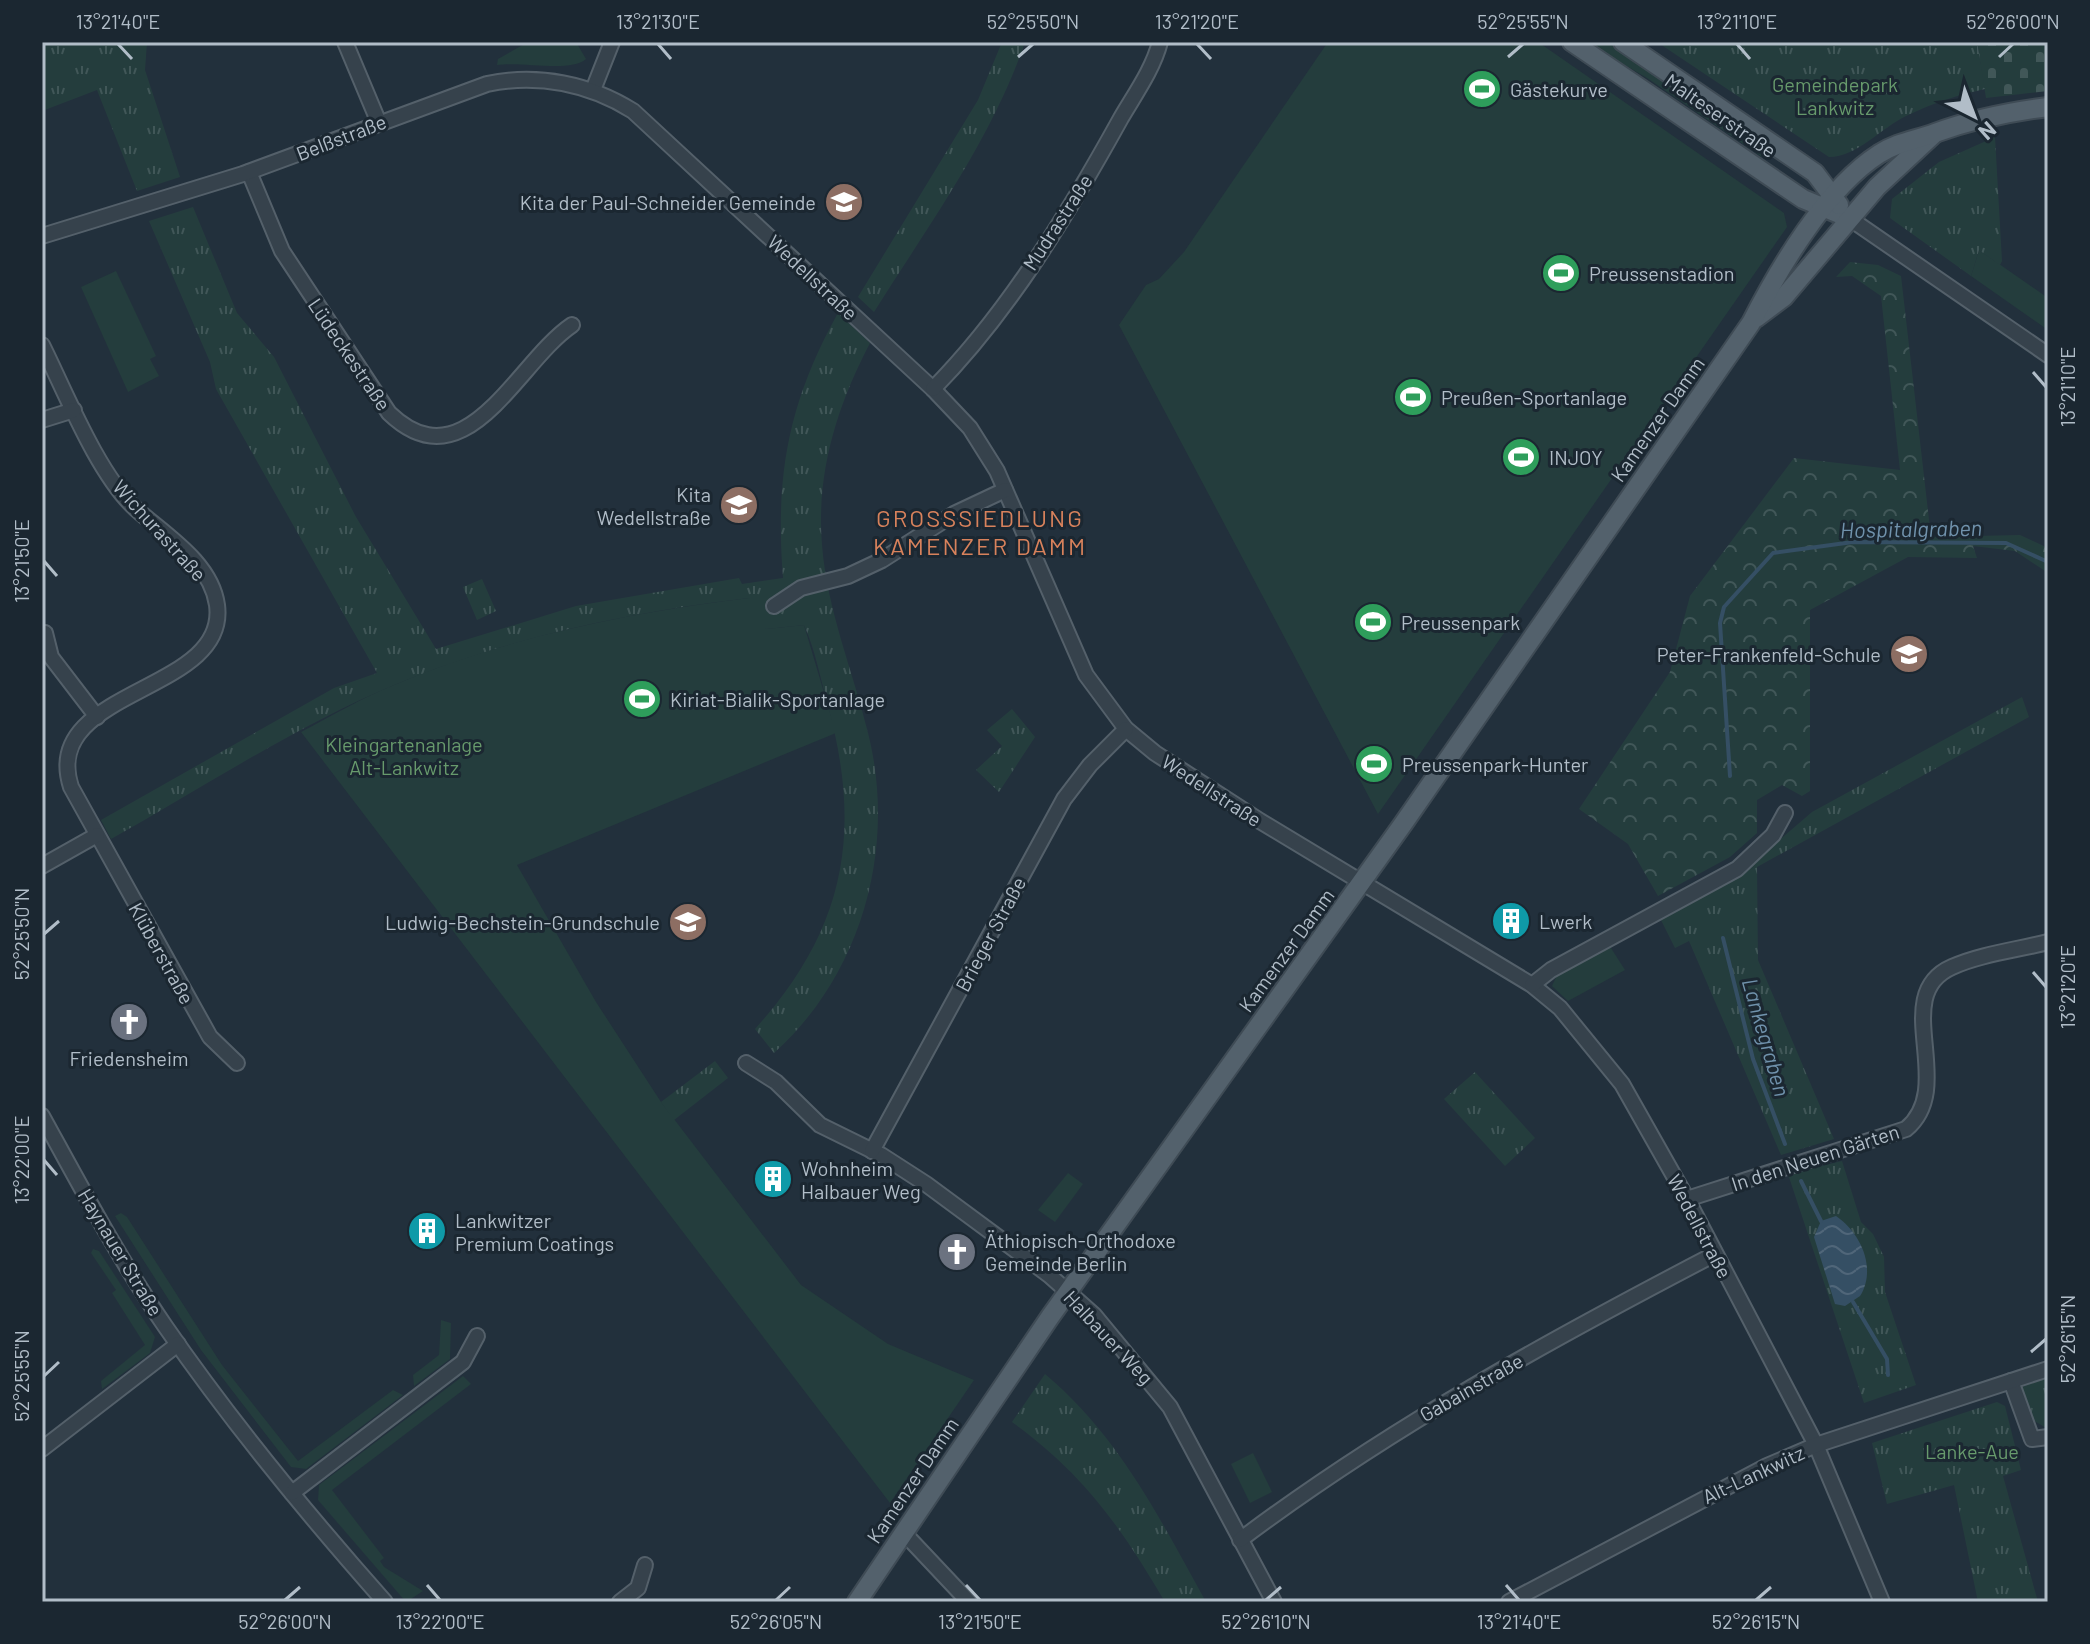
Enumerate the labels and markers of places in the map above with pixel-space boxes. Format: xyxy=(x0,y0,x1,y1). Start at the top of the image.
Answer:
sports icon: Gästekurve xyxy=(1461,68,1503,110)
place label: Gästekurve xyxy=(1510,77,1608,101)
school or university icon: Kita der Paul-Schneider Gemeinde xyxy=(823,181,865,223)
place label: Kita der Paul-Schneider Gemeinde xyxy=(520,190,816,214)
sports icon: Preussenstadion xyxy=(1540,252,1582,294)
place label: Preussenstadion xyxy=(1589,261,1735,285)
sports icon: Preußen-Sportanlage xyxy=(1392,376,1434,418)
place label: Preußen-Sportanlage xyxy=(1441,385,1627,409)
sports icon: INJOY xyxy=(1500,436,1542,478)
place label: INJOY xyxy=(1549,445,1603,469)
place label: Kita Wedellstraße xyxy=(597,482,711,529)
school or university icon: Kita Wedellstraße xyxy=(718,484,760,526)
sports icon: Preussenpark xyxy=(1352,601,1394,643)
place label: Preussenpark xyxy=(1401,610,1520,634)
school or university icon: Peter-Frankenfeld-Schule xyxy=(1888,633,1930,675)
place label: Peter-Frankenfeld-Schule xyxy=(1657,642,1881,666)
sports icon: Kiriat-Bialik-Sportanlage xyxy=(621,678,663,720)
place label: Kiriat-Bialik-Sportanlage xyxy=(670,687,885,711)
sports icon: Preussenpark-Hunter xyxy=(1353,743,1395,785)
place label: Preussenpark-Hunter xyxy=(1402,752,1588,776)
building icon: Lwerk xyxy=(1490,900,1532,942)
school or university icon: Ludwig-Bechstein-Grundschule xyxy=(667,901,709,943)
place label: Lwerk xyxy=(1539,909,1592,933)
place label: Ludwig-Bechstein-Grundschule xyxy=(385,910,660,934)
church icon: Friedensheim xyxy=(108,1001,150,1043)
place label: Friedensheim xyxy=(69,1046,189,1070)
place label: Wohnheim Halbauer Weg xyxy=(801,1156,921,1203)
building icon: Wohnheim Halbauer Weg xyxy=(752,1158,794,1200)
place label: Lankwitzer Premium Coatings xyxy=(455,1208,614,1255)
building icon: Lankwitzer Premium Coatings xyxy=(406,1210,448,1252)
place label: Äthiopisch-Orthodoxe Gemeinde Berlin xyxy=(985,1228,1176,1275)
church icon: Äthiopisch-Orthodoxe Gemeinde Berlin xyxy=(936,1231,978,1273)

